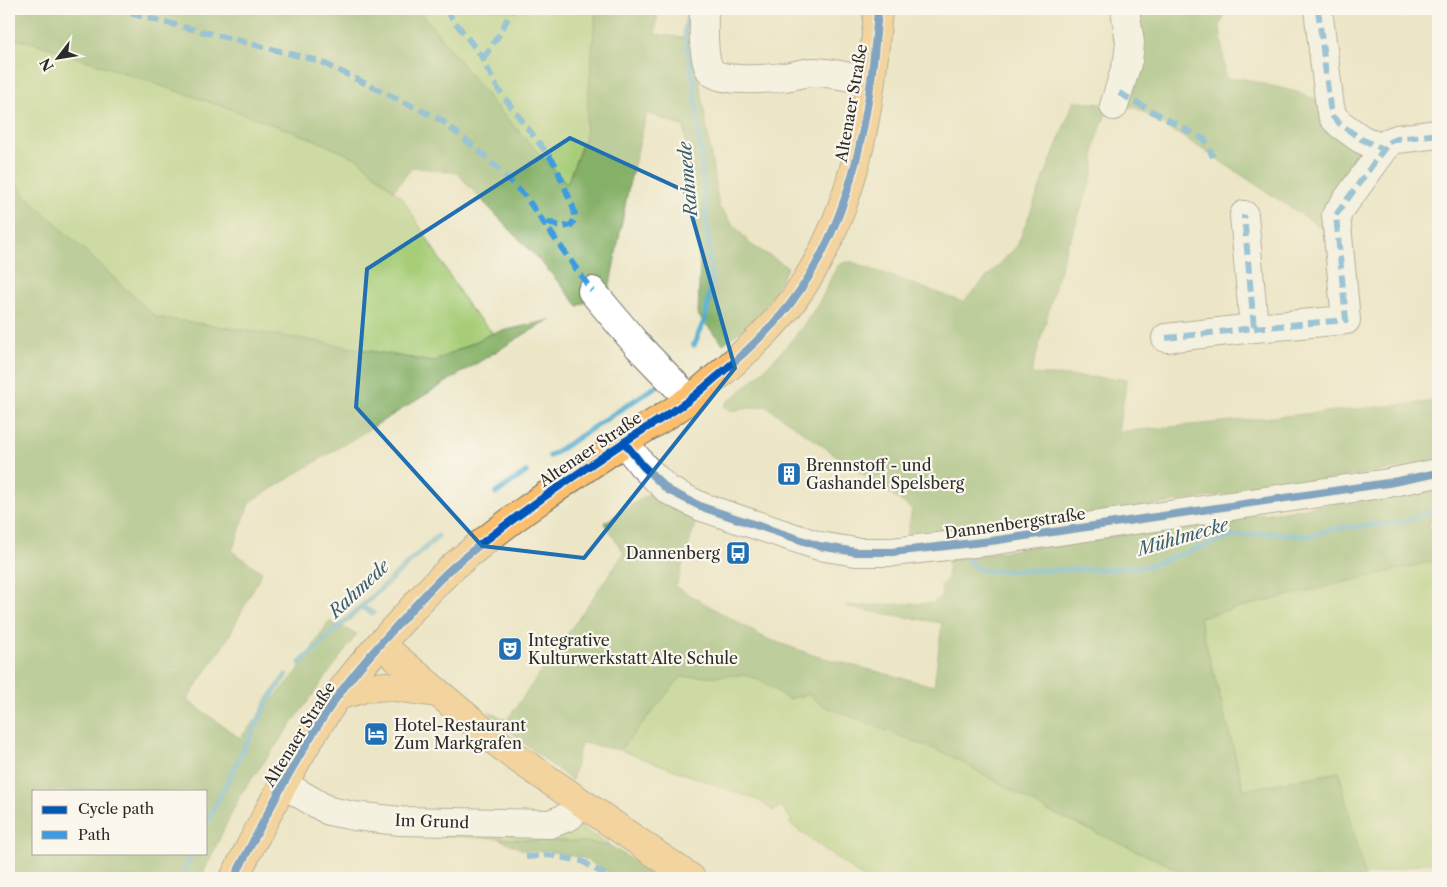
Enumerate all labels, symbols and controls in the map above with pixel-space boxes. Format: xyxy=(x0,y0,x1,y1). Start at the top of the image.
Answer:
north arrow xyxy=(32,32,82,82)
street label: Altenaer Straße xyxy=(831,42,871,165)
text: N xyxy=(36,55,58,75)
water label: Rahmede xyxy=(674,139,702,219)
street label: Altenaer Straße xyxy=(534,407,645,491)
place label: Brennstoff - und Gashandel Spelsberg xyxy=(806,455,965,493)
building icon: Brennstoff - und Gashandel Spelsberg xyxy=(776,461,802,487)
street label: Dannenbergstraße xyxy=(943,503,1087,543)
water label: Mühlmecke xyxy=(1133,513,1232,561)
bus stop icon: Dannenberg xyxy=(725,540,751,566)
place label: Dannenberg xyxy=(626,543,721,563)
water label: Rahmede xyxy=(323,554,395,624)
place label: Integrative Kulturwerkstatt Alte Schule xyxy=(528,630,738,668)
theatre icon: Integrative Kulturwerkstatt Alte Schule xyxy=(497,636,523,662)
street label: Altenaer Straße xyxy=(258,678,339,791)
place label: Hotel-Restaurant Zum Markgrafen xyxy=(394,715,526,753)
hotel icon: Hotel-Restaurant Zum Markgrafen xyxy=(363,721,389,747)
legend xyxy=(32,790,208,854)
text: Cycle path xyxy=(78,799,155,818)
street label: Im Grund xyxy=(394,810,470,832)
text: Path xyxy=(78,825,111,844)

